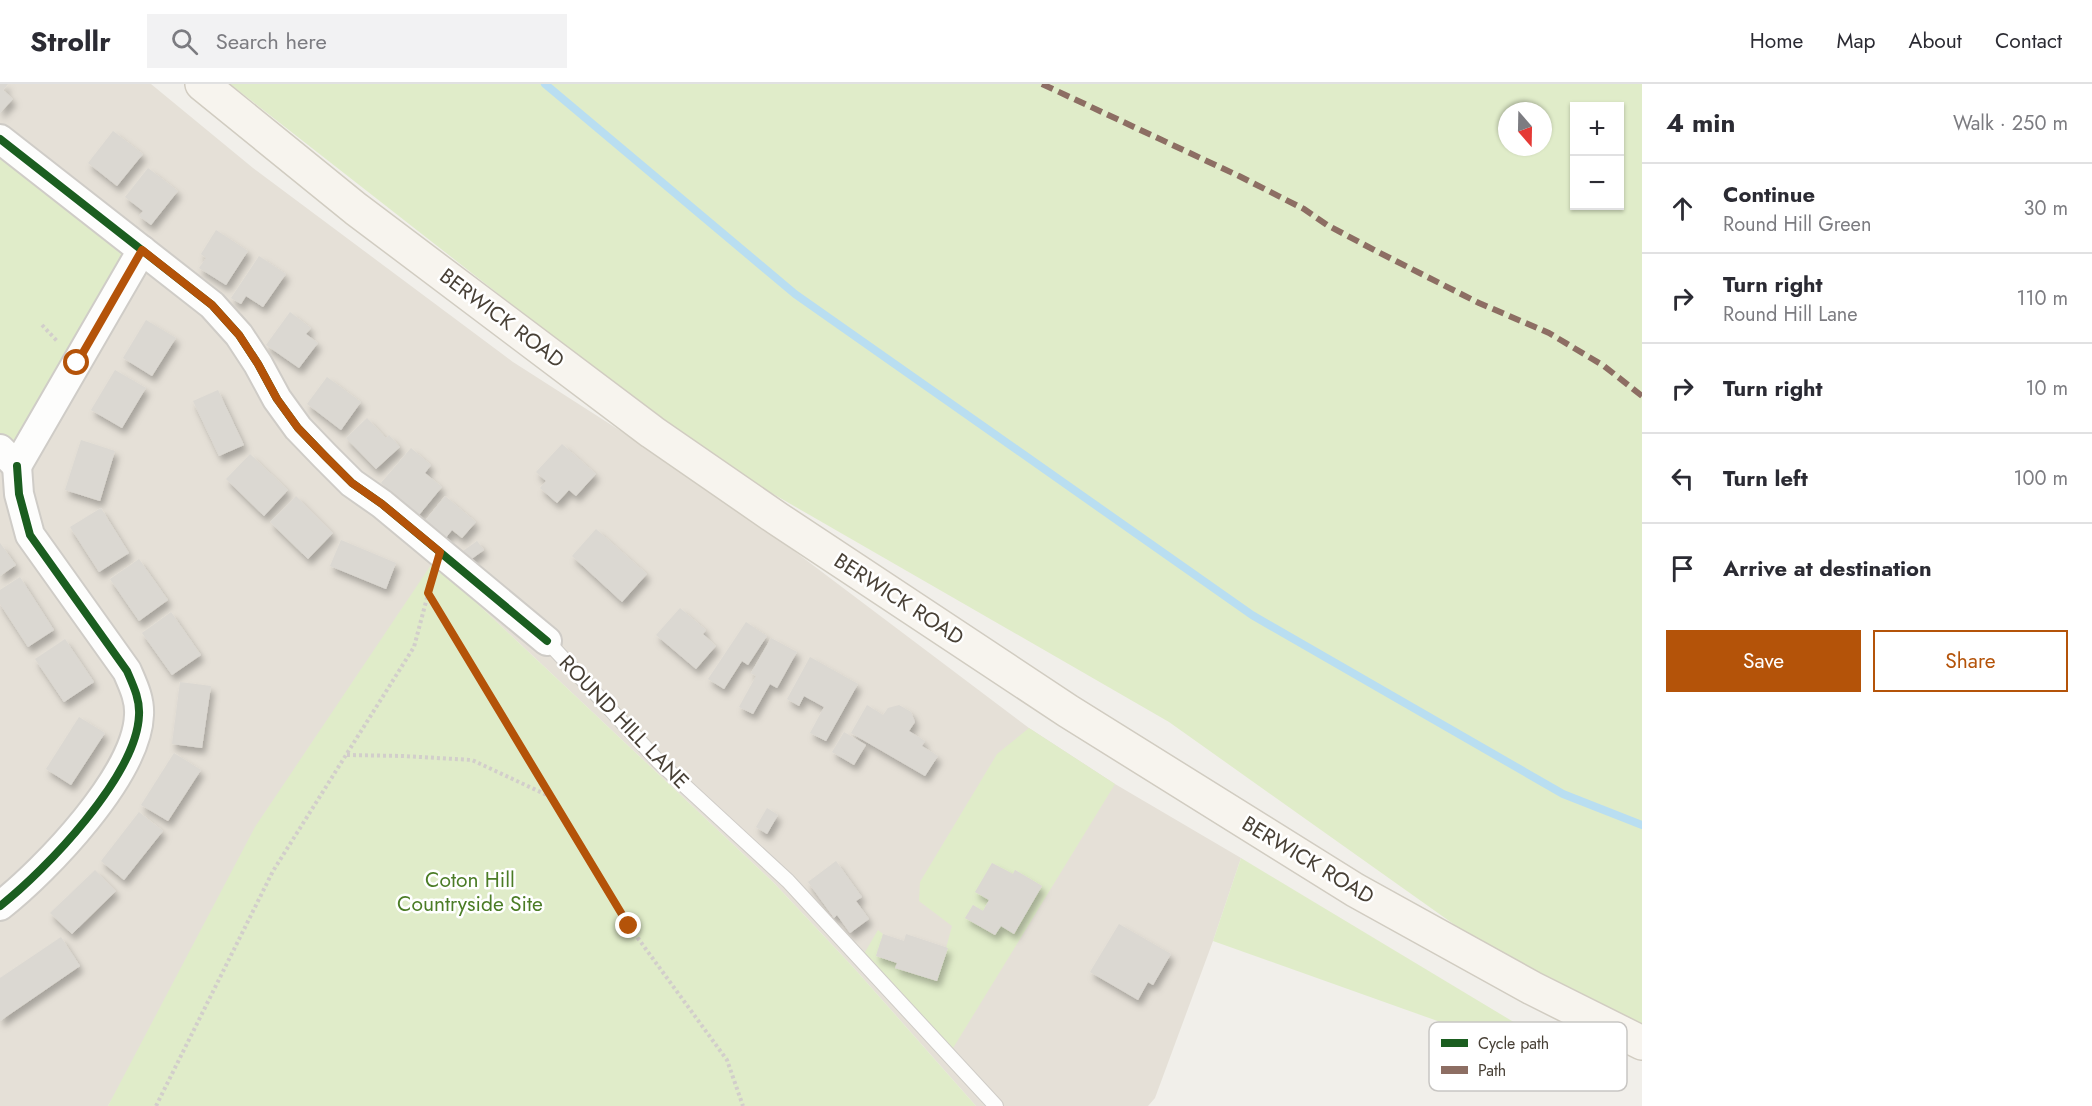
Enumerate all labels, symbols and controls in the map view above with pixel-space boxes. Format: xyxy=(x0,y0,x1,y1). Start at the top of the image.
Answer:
search box xyxy=(147,14,567,68)
text: Strollr xyxy=(30,21,111,62)
icon: search xyxy=(168,25,201,58)
text: Search here xyxy=(216,25,327,57)
text: Home xyxy=(1750,26,1803,56)
text: Map xyxy=(1836,26,1876,56)
text: About xyxy=(1909,26,1962,56)
text: Contact xyxy=(1995,26,2062,56)
north arrow xyxy=(1498,102,1552,156)
map controls xyxy=(1570,102,1624,210)
button: + xyxy=(1570,102,1624,156)
text: 4 min xyxy=(1666,104,1735,142)
text: Walk · 250 m xyxy=(1953,109,2068,138)
button: − xyxy=(1570,156,1624,210)
text: Continue xyxy=(1723,178,1815,210)
icon: ahead xyxy=(1666,192,1699,225)
text: 30 m xyxy=(2023,194,2068,223)
text: Round Hill Green xyxy=(1723,210,1871,239)
street label: BERWICK ROAD xyxy=(433,261,571,375)
text: Turn right xyxy=(1723,268,1823,300)
icon: right xyxy=(1666,282,1699,315)
text: 110 m xyxy=(2016,284,2068,313)
text: Round Hill Lane xyxy=(1723,300,1858,329)
route start xyxy=(63,349,89,375)
icon: right xyxy=(1666,372,1699,405)
text: Turn right xyxy=(1723,372,1823,404)
text: 10 m xyxy=(2025,374,2068,403)
icon: left xyxy=(1666,462,1699,495)
text: Turn left xyxy=(1723,462,1808,494)
text: 100 m xyxy=(2013,464,2068,493)
street label: BERWICK ROAD xyxy=(828,546,970,652)
icon: arrive xyxy=(1666,552,1699,585)
text: Arrive at destination xyxy=(1723,552,1932,584)
button: Save xyxy=(1666,630,1861,692)
button: Share xyxy=(1873,630,2068,692)
street label: ROUND HILL LANE xyxy=(552,648,696,796)
street label: BERWICK ROAD xyxy=(1236,809,1380,911)
park label: Coton Hill Countryside Site xyxy=(397,865,543,919)
route end xyxy=(615,912,641,938)
legend xyxy=(1429,1022,1627,1091)
text: Cycle path xyxy=(1478,1032,1549,1055)
text: Path xyxy=(1478,1059,1506,1082)

